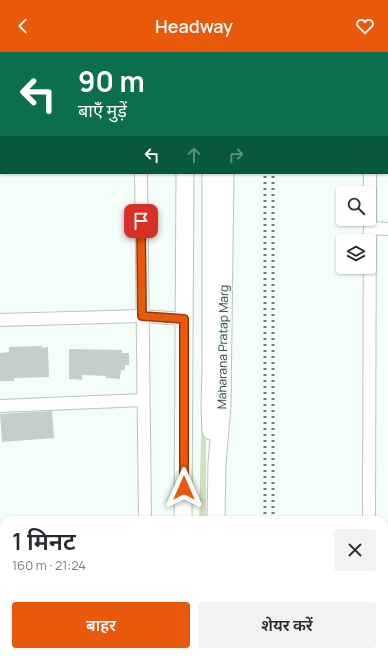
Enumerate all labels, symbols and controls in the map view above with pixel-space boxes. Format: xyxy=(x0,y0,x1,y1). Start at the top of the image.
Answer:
text: Headway xyxy=(155,14,233,38)
icon: back xyxy=(12,15,34,37)
icon: heart xyxy=(354,15,376,37)
text: 90 m xyxy=(78,62,145,100)
icon: left xyxy=(12,68,64,120)
text: बाएँ मुड़ें xyxy=(78,98,127,122)
icon: left xyxy=(141,144,163,166)
icon: ahead xyxy=(183,144,205,166)
icon: right xyxy=(225,144,247,166)
map controls xyxy=(336,186,376,274)
button: search xyxy=(336,186,376,226)
pin xyxy=(124,204,158,238)
icon: arrive xyxy=(130,210,152,232)
button: layers xyxy=(336,234,376,274)
street label: Maharana Pratap Marg xyxy=(213,285,232,409)
position arrow xyxy=(163,467,205,509)
text: 1 मिनट xyxy=(12,524,76,557)
button: close xyxy=(334,529,376,571)
text: 160 m · 21:24 xyxy=(12,556,86,574)
button: बाहर xyxy=(12,602,190,648)
button: शेयर करें xyxy=(198,602,376,648)

